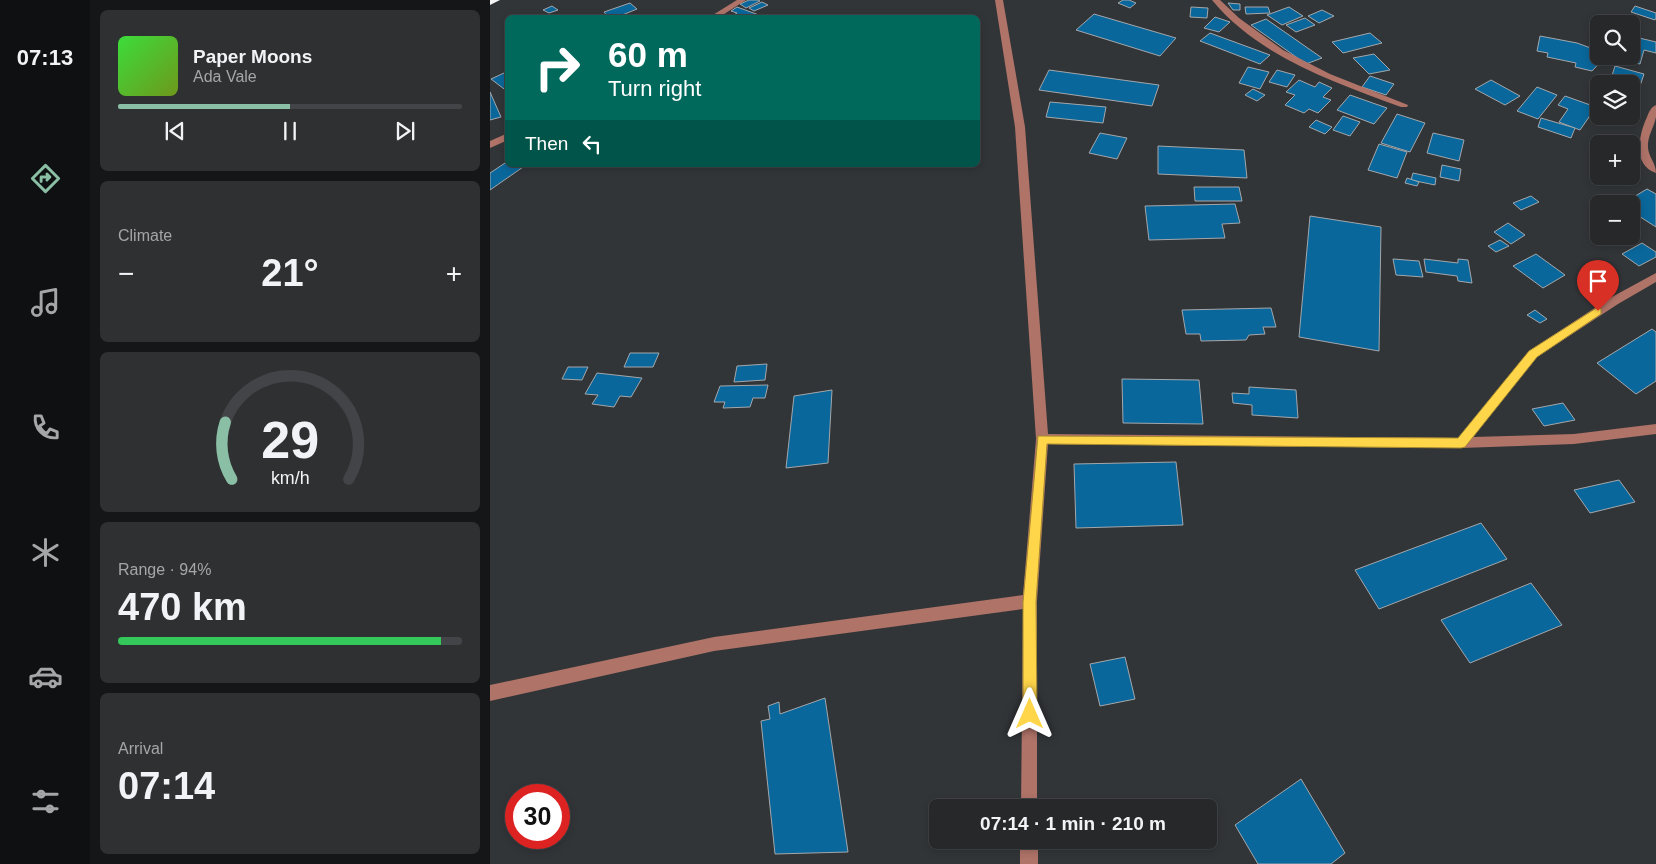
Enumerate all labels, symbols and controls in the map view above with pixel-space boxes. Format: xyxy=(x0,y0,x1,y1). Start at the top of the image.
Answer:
map controls xyxy=(1590,15,1640,245)
button: search xyxy=(1590,15,1640,65)
icon: right xyxy=(525,35,590,100)
text: 60 m xyxy=(608,35,688,74)
text: 07:13 xyxy=(17,45,73,70)
text: Paper Moons xyxy=(193,46,312,67)
text: Ada Vale xyxy=(193,68,257,85)
button: layers xyxy=(1590,75,1640,125)
text: Turn right xyxy=(608,76,701,101)
icon: previous xyxy=(161,117,189,145)
icon: pause xyxy=(276,117,304,145)
icon: next xyxy=(391,117,419,145)
icon: left xyxy=(578,130,606,158)
text: Then xyxy=(525,133,568,154)
button: + xyxy=(1590,135,1640,185)
icon: directions xyxy=(28,161,63,196)
button: − xyxy=(1590,195,1640,245)
text: Climate xyxy=(118,227,172,244)
text: 21° xyxy=(261,252,319,294)
text: − xyxy=(118,258,134,289)
text: + xyxy=(446,258,462,289)
pin xyxy=(1577,260,1619,311)
icon: arrive xyxy=(1584,267,1612,295)
icon: music xyxy=(28,285,63,320)
icon: phone xyxy=(28,410,63,445)
text: 29 xyxy=(261,411,319,469)
text: km/h xyxy=(271,468,309,488)
icon: climate xyxy=(28,535,63,570)
text: Range · 94% xyxy=(118,561,211,578)
text: 470 km xyxy=(118,586,247,628)
icon: car xyxy=(28,659,63,694)
position arrow xyxy=(1003,687,1055,739)
text: Arrival xyxy=(118,740,163,757)
text: 07:14 xyxy=(118,765,215,807)
icon: filters xyxy=(28,784,63,819)
speed limit sign: 30 xyxy=(505,784,570,849)
text: 07:14 · 1 min · 210 m xyxy=(980,813,1166,834)

